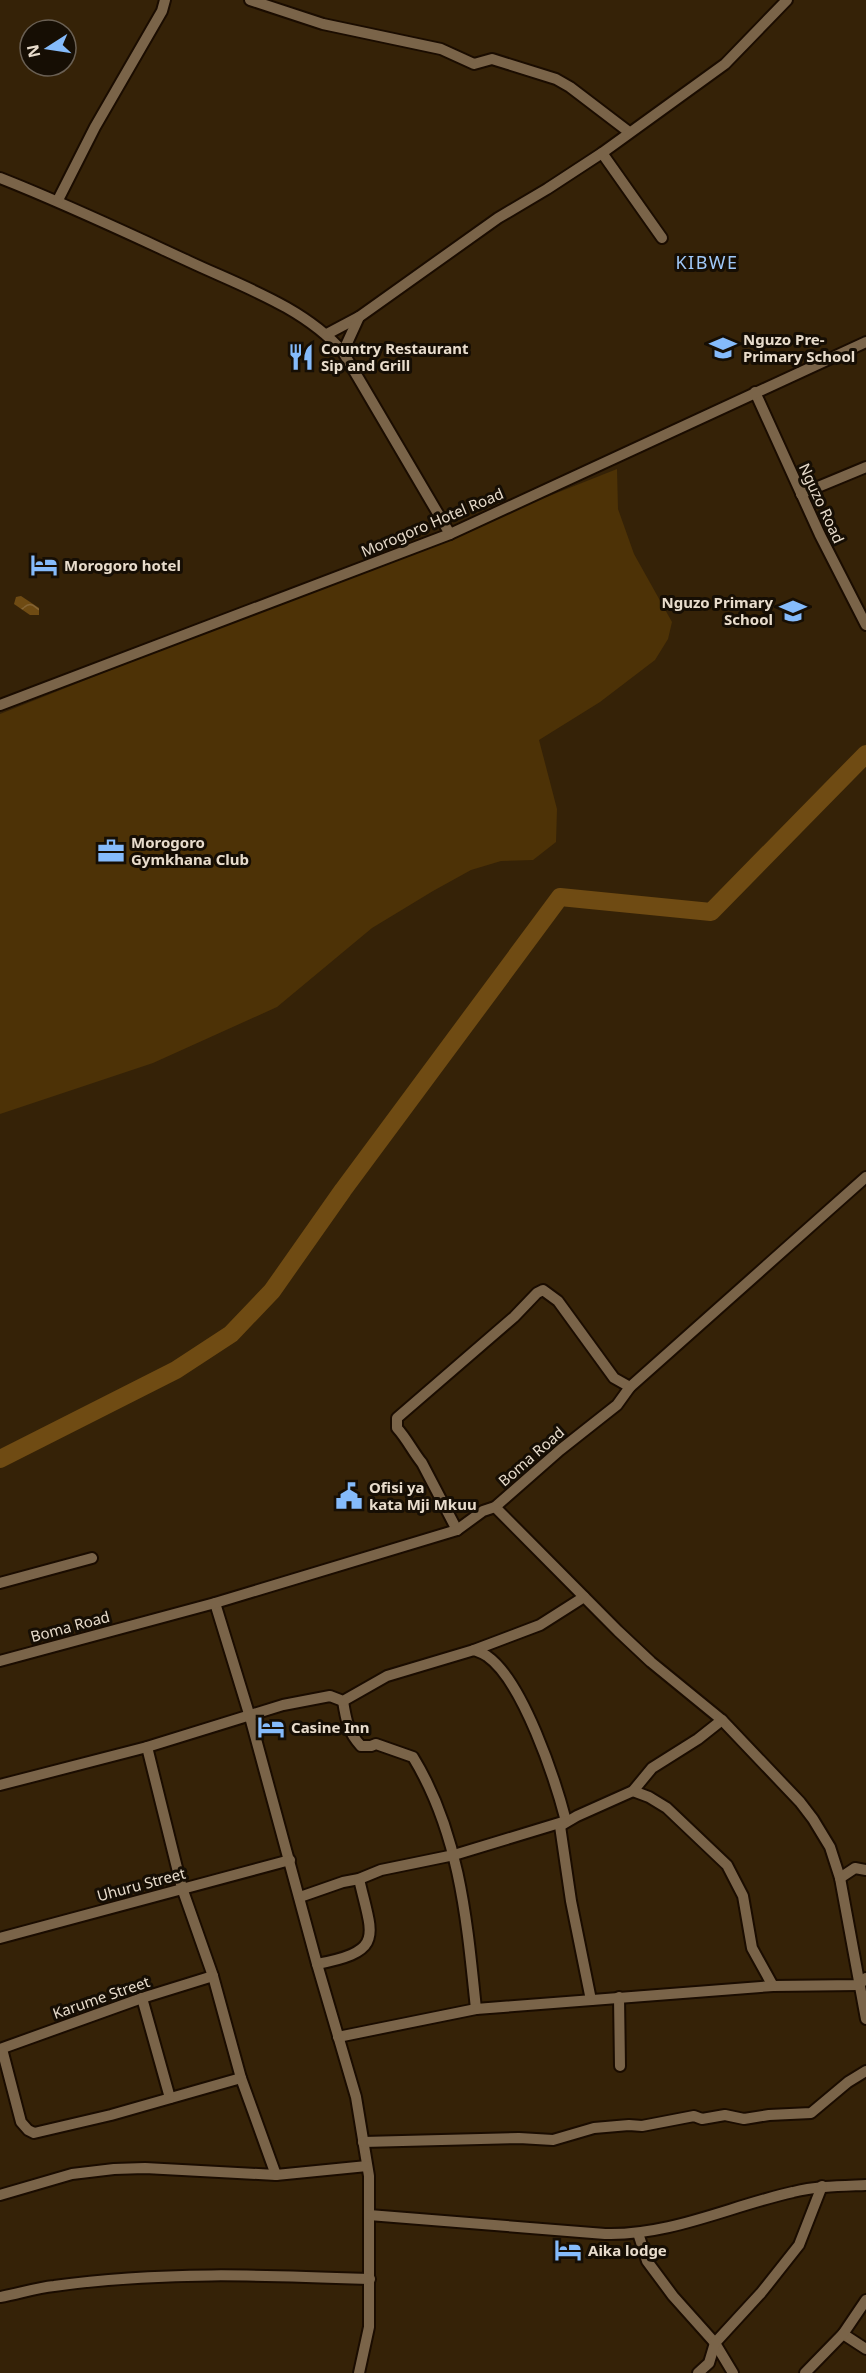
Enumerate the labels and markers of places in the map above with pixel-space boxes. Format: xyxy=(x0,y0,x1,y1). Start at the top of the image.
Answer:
place label: Nguzo Pre- Primary School xyxy=(743,329,855,366)
school or university icon: Nguzo Pre- Primary School xyxy=(708,333,738,363)
place label: Country Restaurant Sip and Grill xyxy=(321,338,469,375)
restaurant icon: Country Restaurant Sip and Grill xyxy=(286,342,316,372)
hotel icon: Morogoro hotel xyxy=(29,550,59,580)
place label: Morogoro hotel xyxy=(64,555,181,575)
place label: Nguzo Primary School xyxy=(662,592,773,629)
school or university icon: Nguzo Primary School xyxy=(778,596,808,626)
place label: Morogoro Gymkhana Club xyxy=(131,832,249,869)
office icon: Morogoro Gymkhana Club xyxy=(96,836,126,866)
place label: Ofisi ya kata Mji Mkuu xyxy=(369,1477,477,1514)
public building icon: Ofisi ya kata Mji Mkuu xyxy=(334,1481,364,1511)
hotel icon: Casine Inn xyxy=(256,1712,286,1742)
place label: Casine Inn xyxy=(291,1717,370,1737)
hotel icon: Aika lodge xyxy=(553,2235,583,2265)
place label: Aika lodge xyxy=(588,2240,667,2260)

